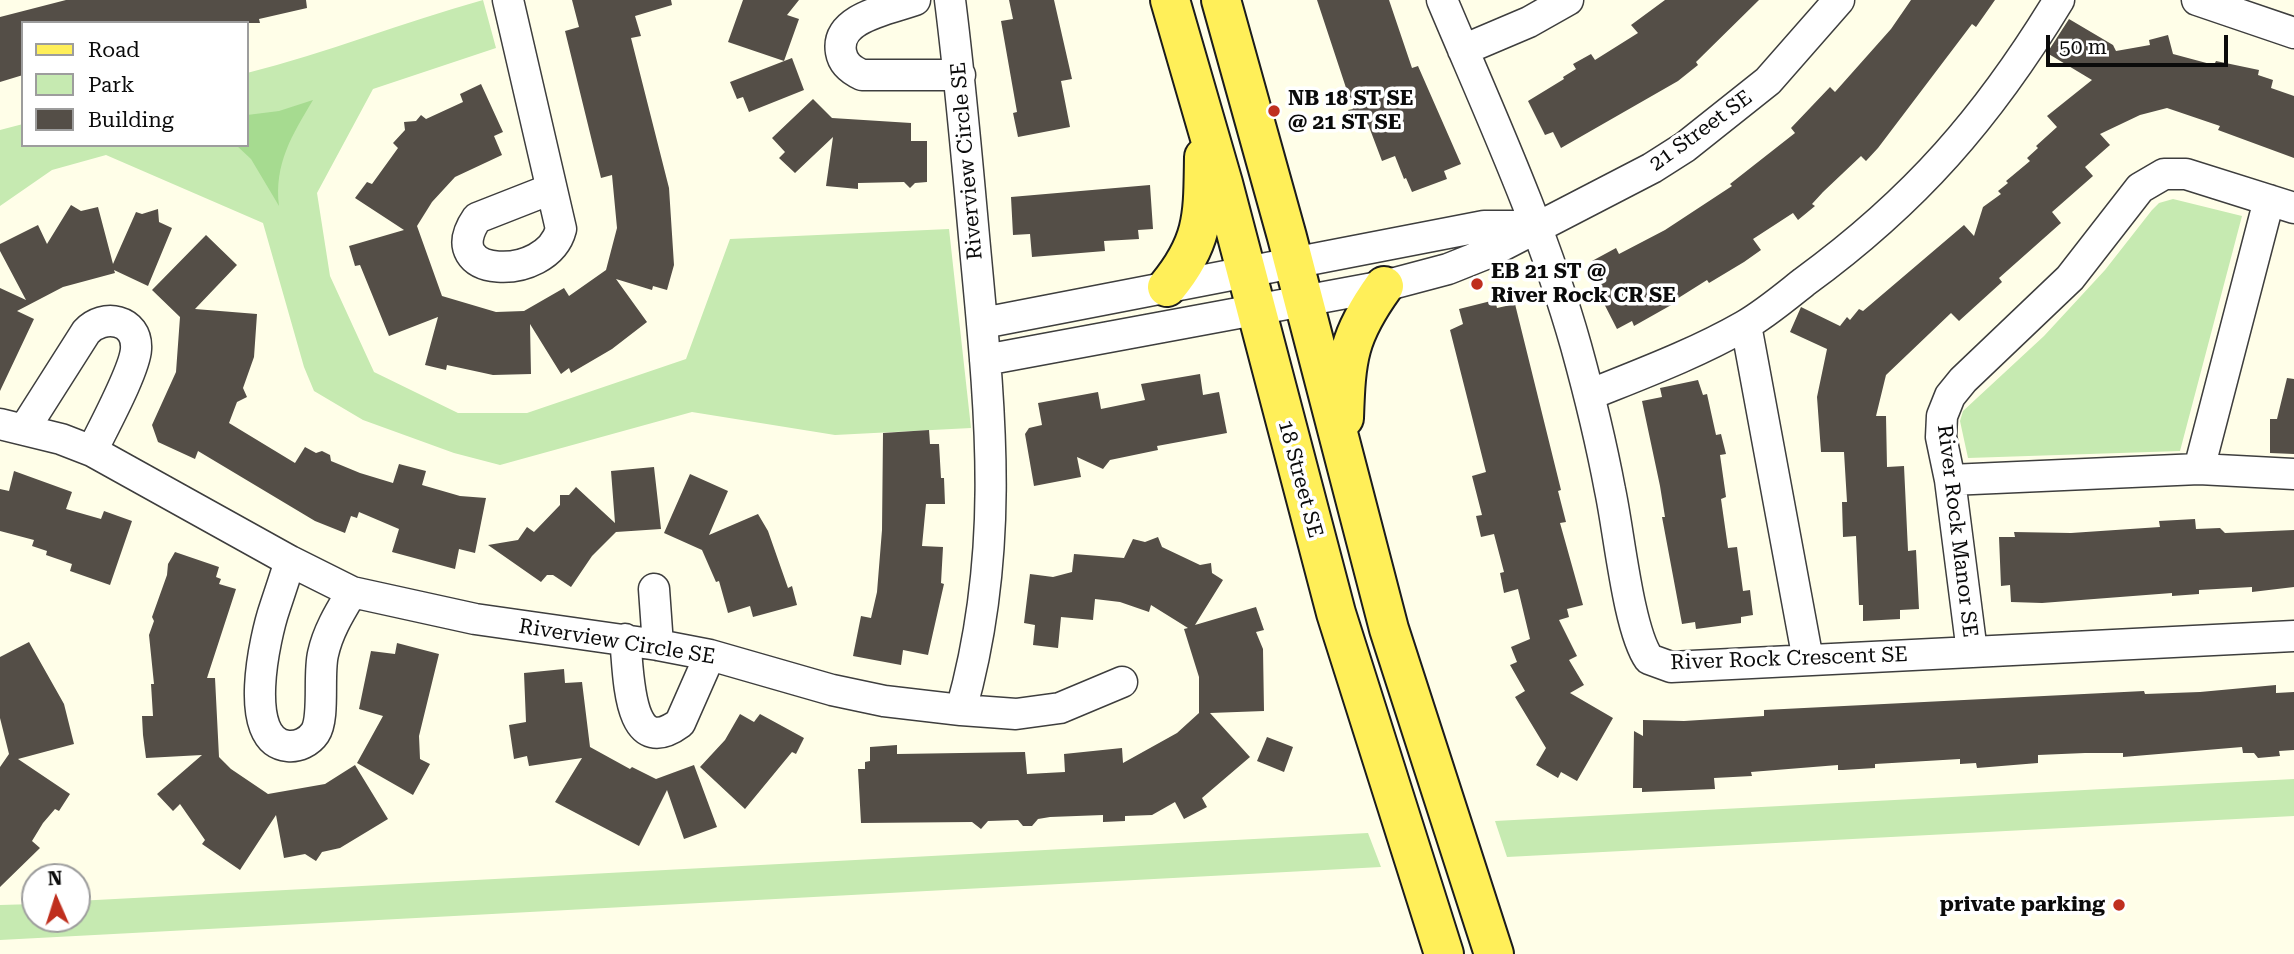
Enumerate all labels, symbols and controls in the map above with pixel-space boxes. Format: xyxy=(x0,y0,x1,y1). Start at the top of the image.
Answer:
legend xyxy=(21,21,248,147)
scale bar xyxy=(2049,21,2231,65)
text: 50 m xyxy=(2059,35,2107,59)
text: Road xyxy=(88,38,140,62)
street label: Riverview Circle SE xyxy=(946,61,988,261)
text: Park xyxy=(88,73,134,97)
street label: 21 Street SE xyxy=(1645,85,1757,177)
place label: NB 18 ST SE @ 21 ST SE xyxy=(1288,86,1413,136)
marker: NB 18 ST SE @ 21 ST SE xyxy=(1266,103,1282,119)
text: Building xyxy=(88,108,174,132)
place label: EB 21 ST @ River Rock CR SE xyxy=(1491,259,1676,309)
marker: EB 21 ST @ River Rock CR SE xyxy=(1469,276,1485,292)
street label: 18 Street SE xyxy=(1272,417,1328,541)
street label: River Rock Manor SE xyxy=(1931,423,1983,639)
street label: Riverview Circle SE xyxy=(517,614,717,670)
street label: River Rock Crescent SE xyxy=(1670,642,1908,676)
north arrow xyxy=(21,863,91,933)
text: N xyxy=(47,867,63,890)
place label: private parking xyxy=(1940,892,2105,918)
marker: private parking xyxy=(2111,897,2127,913)

